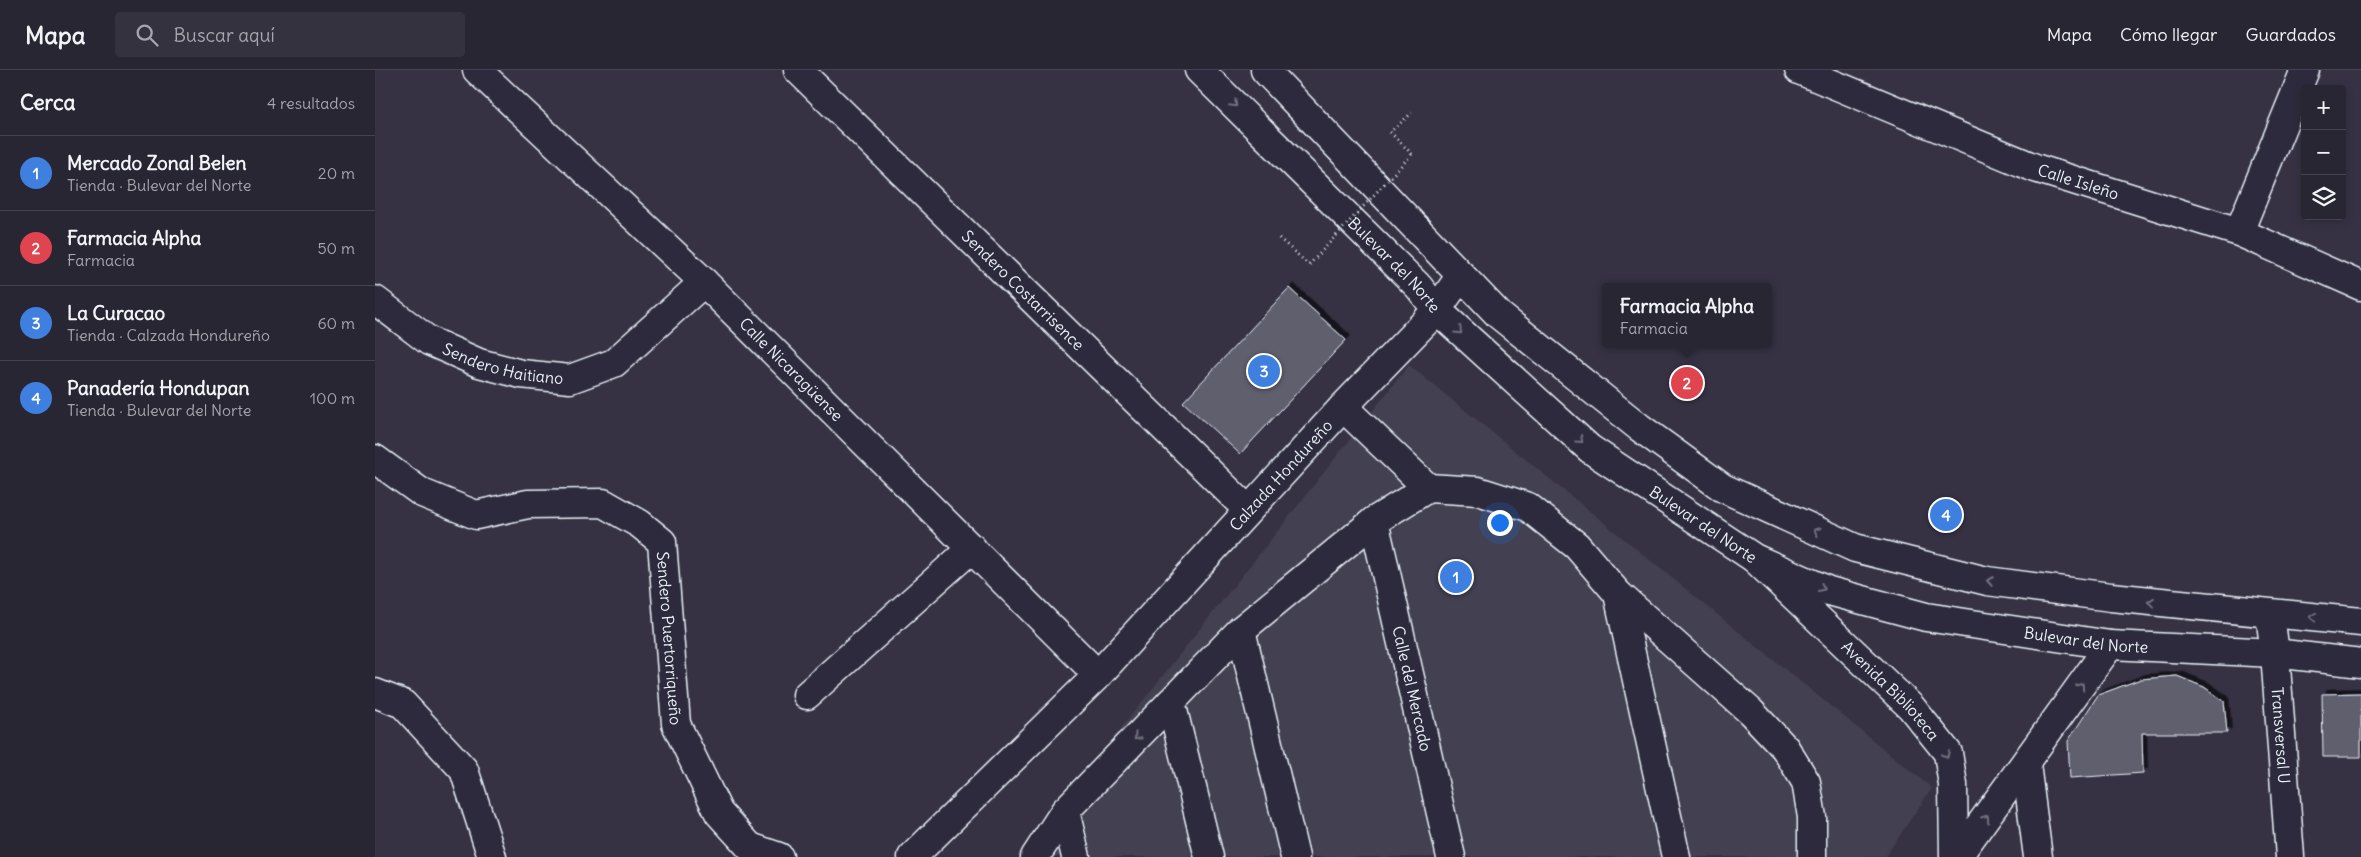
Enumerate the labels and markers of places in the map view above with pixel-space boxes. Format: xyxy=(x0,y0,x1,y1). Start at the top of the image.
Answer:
pin: 3 xyxy=(1248,352,1280,390)
pin: 2 xyxy=(1671,364,1703,402)
pin: 4 xyxy=(1930,496,1962,534)
pin: 1 xyxy=(1440,558,1472,596)

